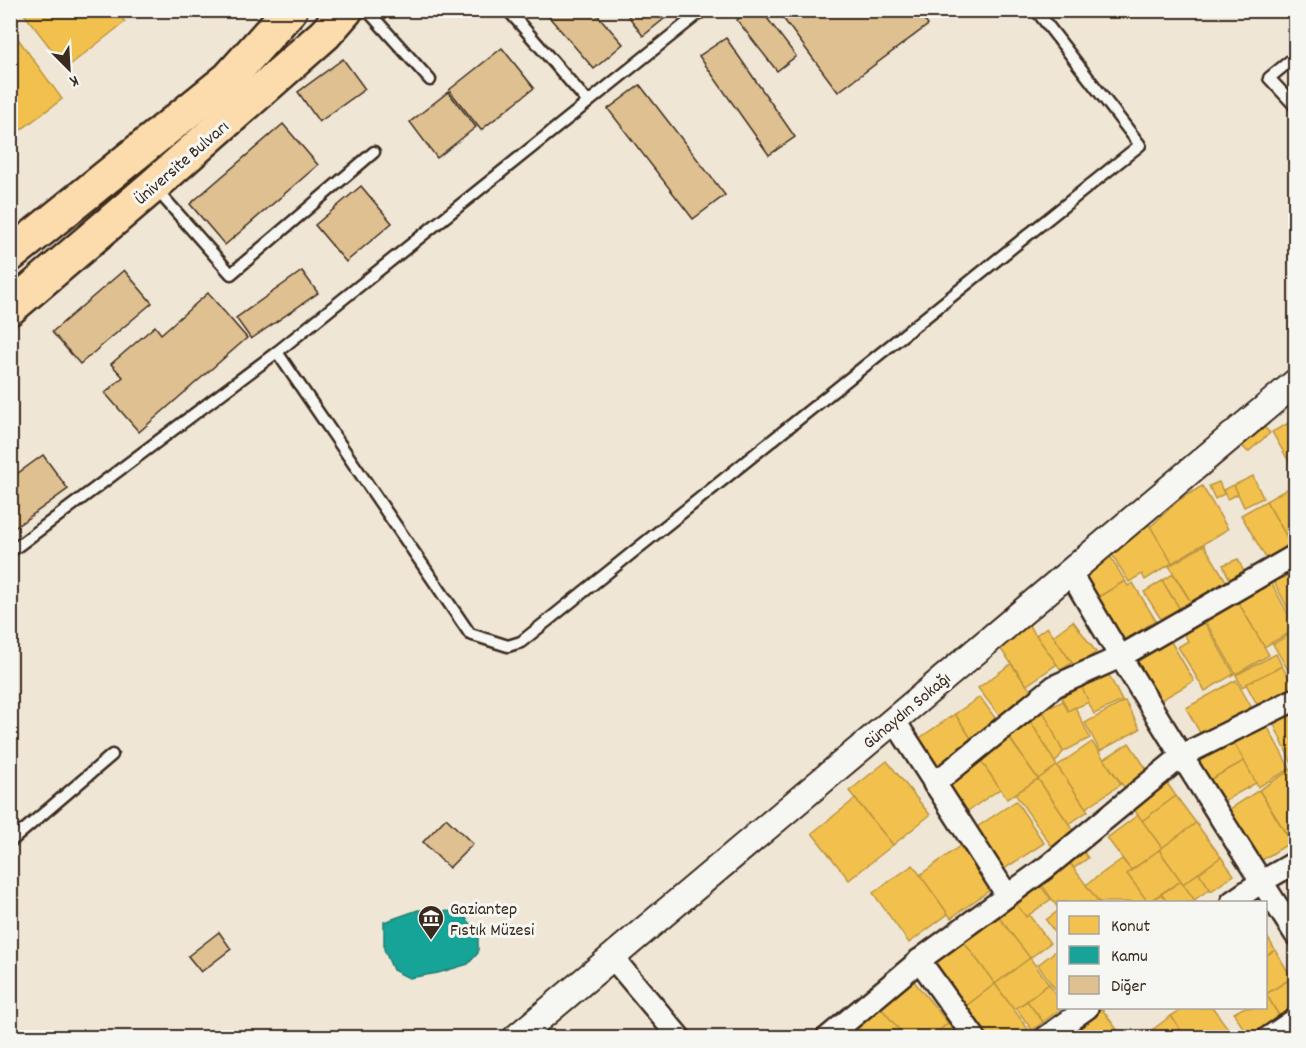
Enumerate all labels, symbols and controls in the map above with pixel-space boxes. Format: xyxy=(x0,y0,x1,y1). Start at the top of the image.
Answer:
north arrow xyxy=(39,39,99,99)
text: K xyxy=(65,68,82,93)
street label: Üniversite Bulvarı xyxy=(130,116,235,212)
street label: Günaydın Sokağı xyxy=(858,668,957,756)
place label: Gaziantep Fıstık Müzesi xyxy=(450,898,534,944)
legend xyxy=(1057,901,1267,1009)
museum icon: Gaziantep Fıstık Müzesi xyxy=(416,903,446,941)
text: Konut xyxy=(1111,915,1150,940)
text: Kamu xyxy=(1111,945,1148,970)
text: Diğer xyxy=(1111,975,1146,1000)

